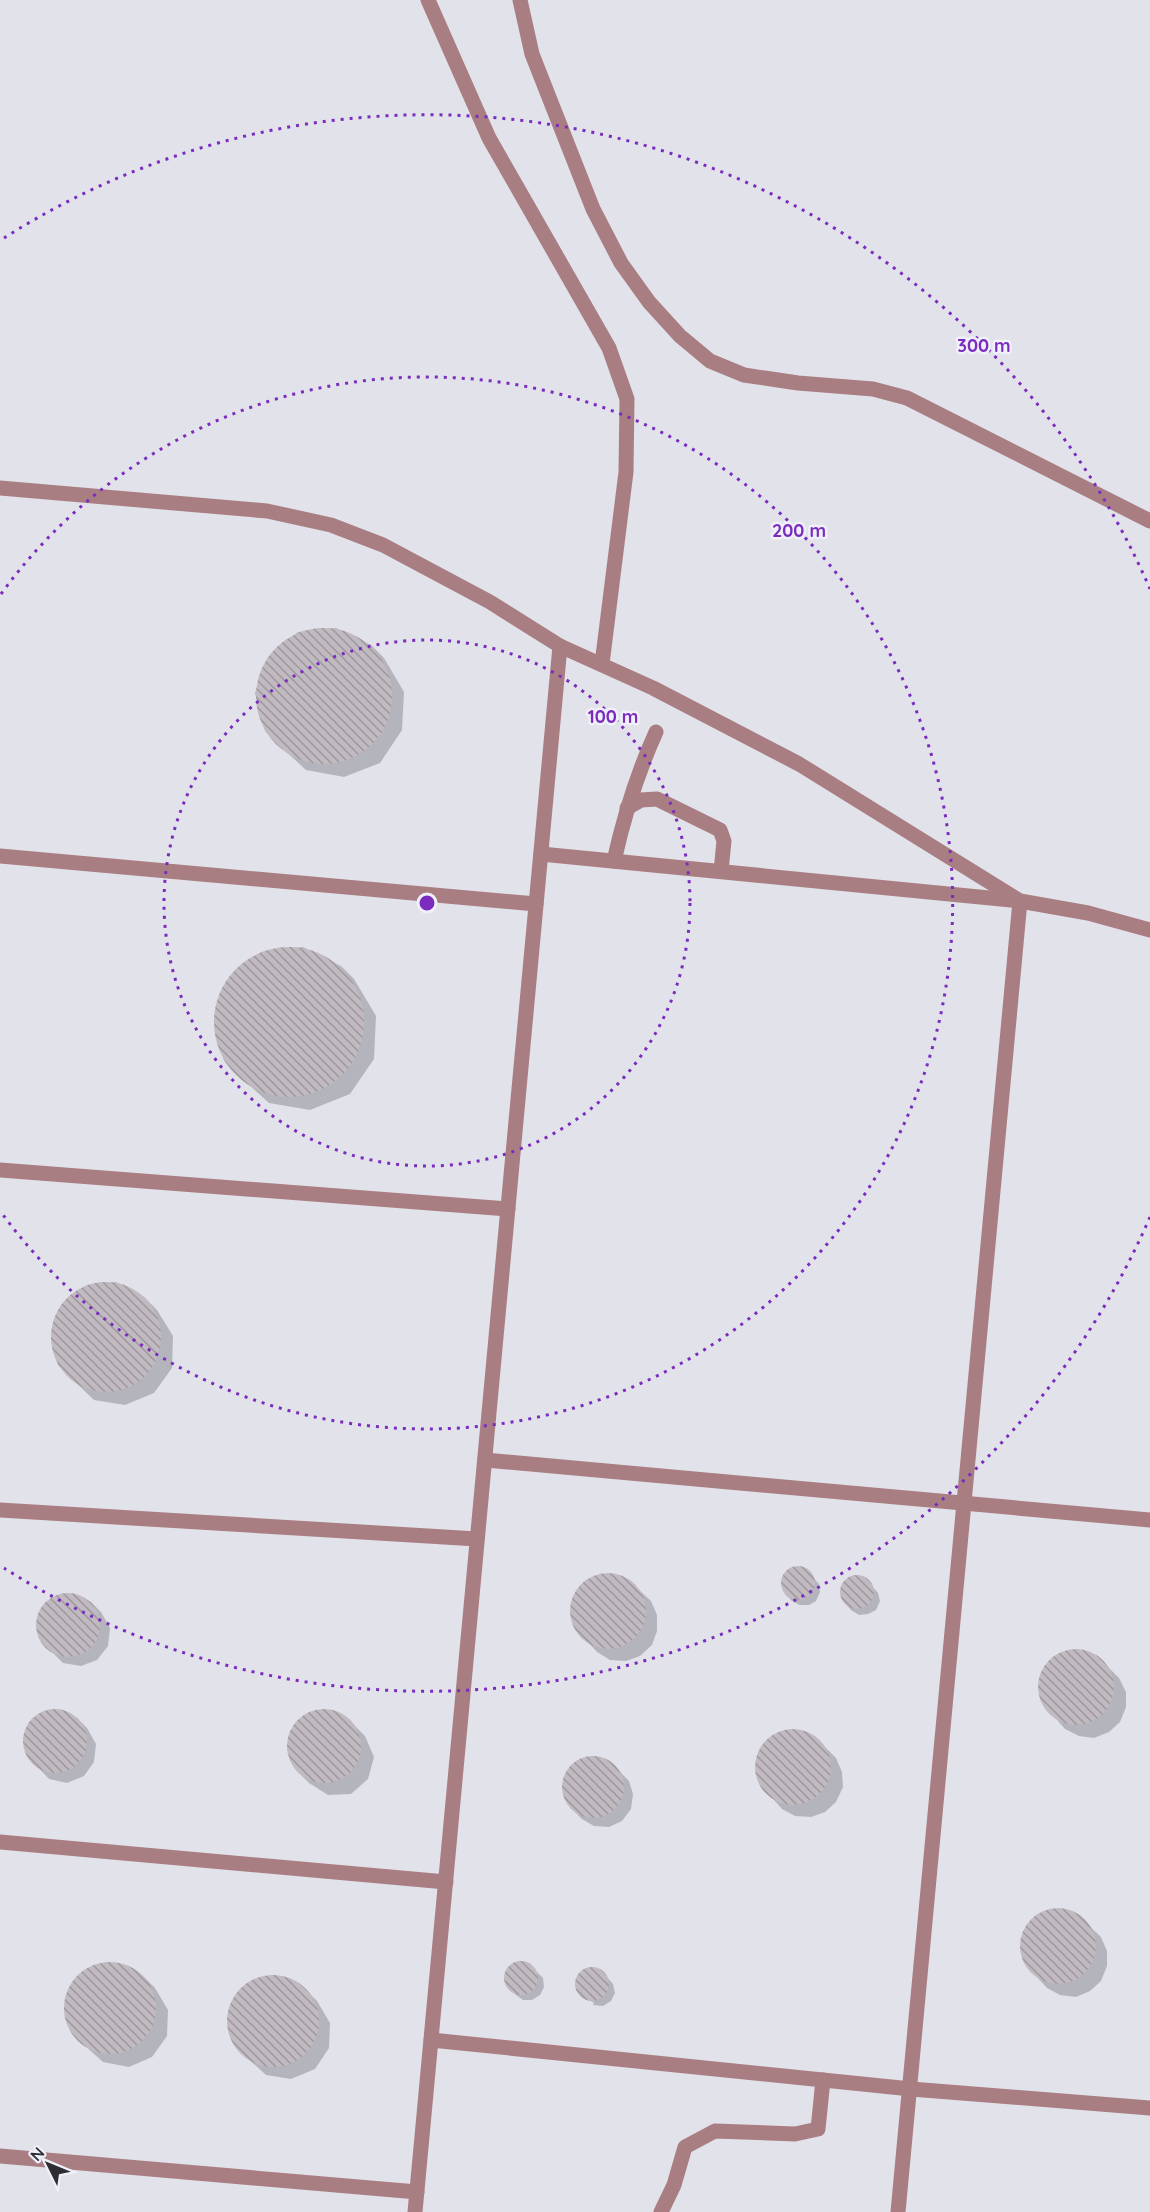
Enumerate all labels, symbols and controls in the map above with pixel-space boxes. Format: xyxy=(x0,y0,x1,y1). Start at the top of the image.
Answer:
text: 300 m xyxy=(957,334,1011,357)
text: 200 m xyxy=(772,519,826,542)
text: 100 m xyxy=(588,705,638,728)
centre of rings xyxy=(417,893,437,913)
north arrow xyxy=(18,2134,78,2194)
text: N xyxy=(26,2143,48,2165)

